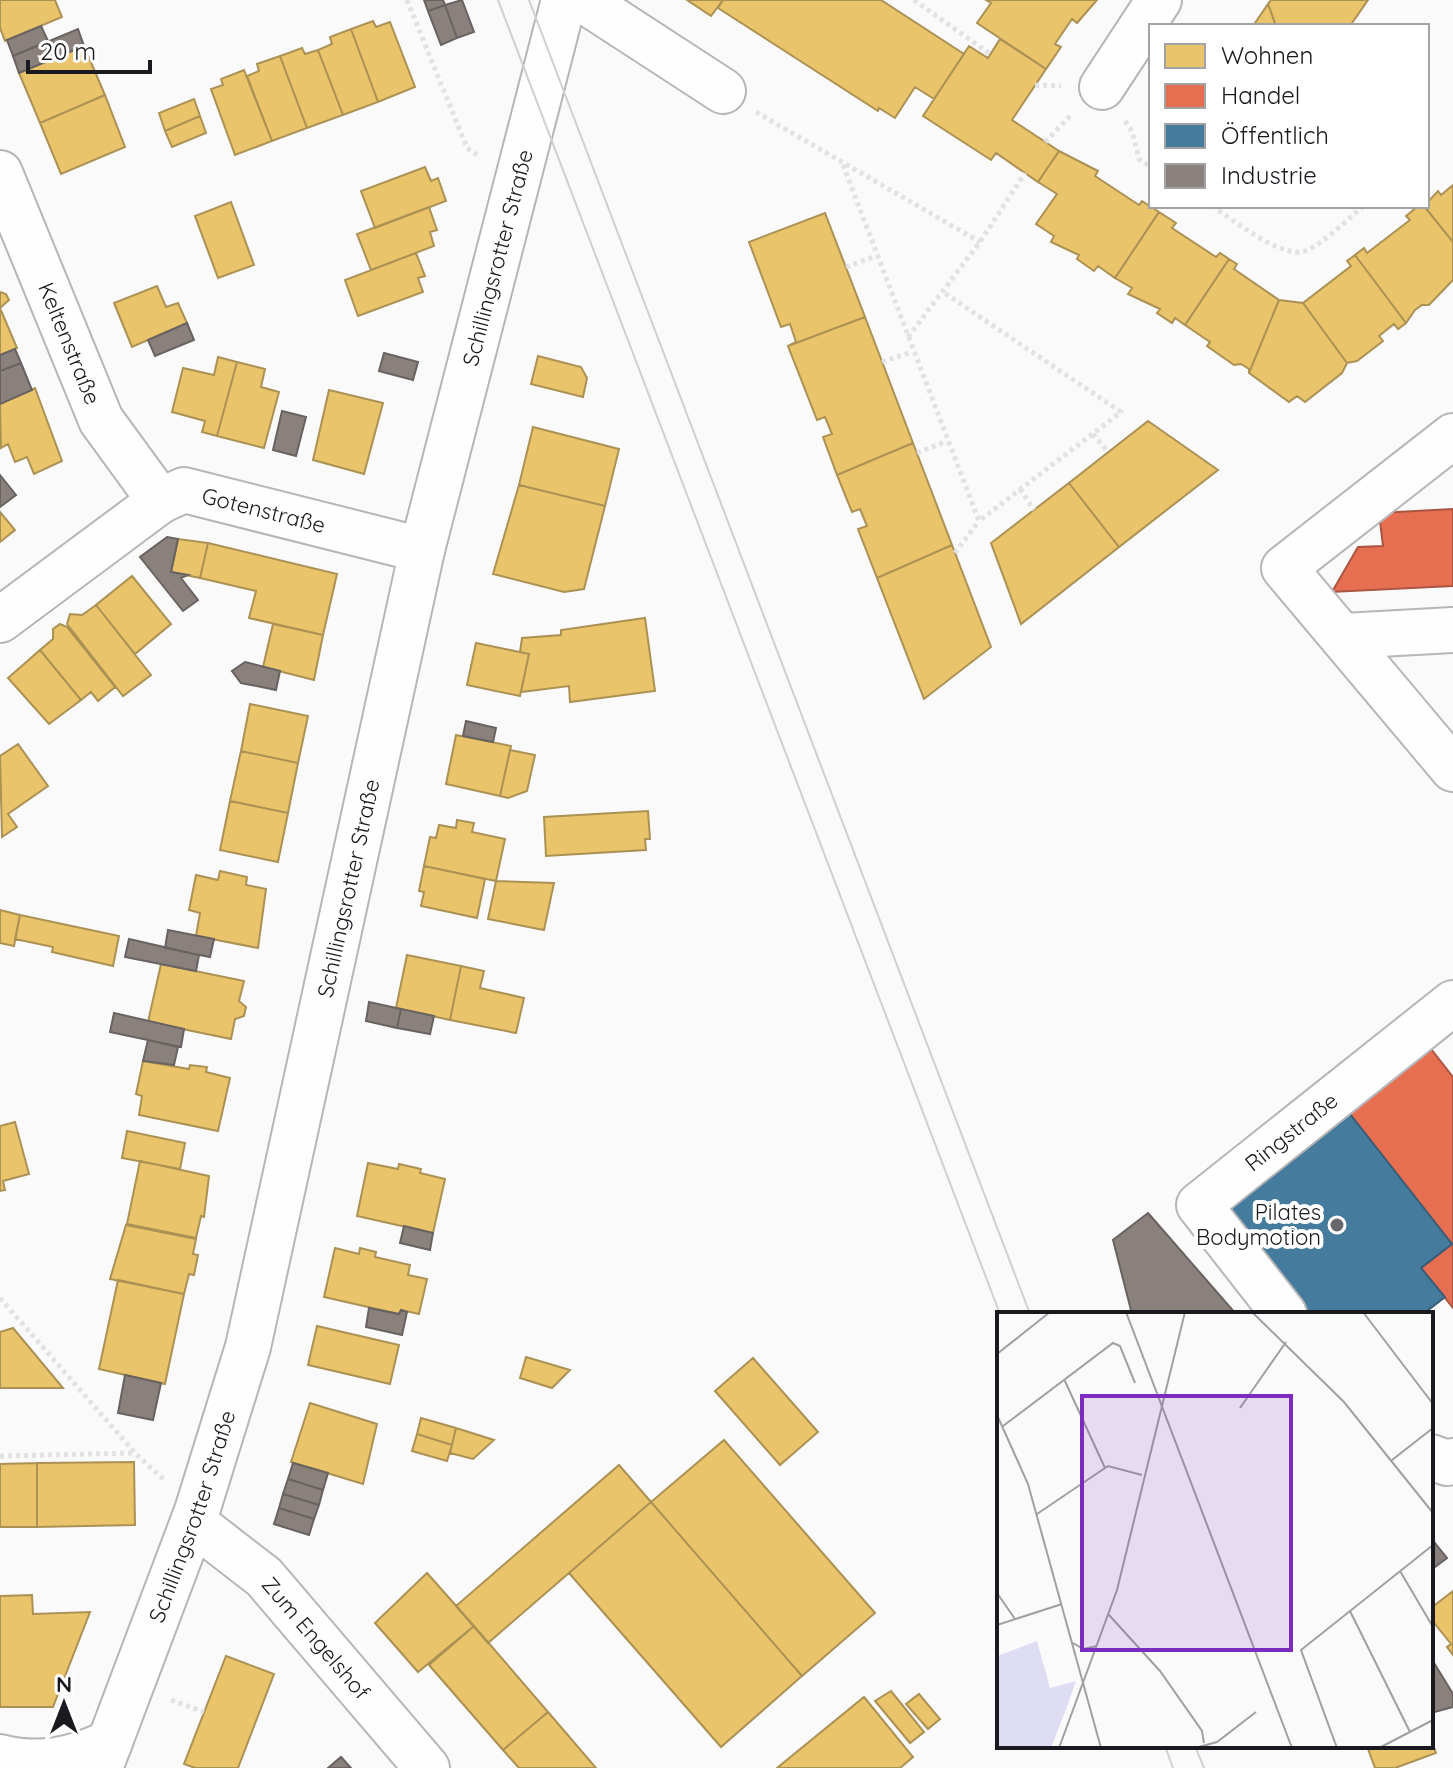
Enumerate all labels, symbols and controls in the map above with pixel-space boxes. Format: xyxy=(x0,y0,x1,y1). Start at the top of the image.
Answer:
scale bar xyxy=(28,24,150,74)
legend xyxy=(1149,24,1429,208)
text: 20 m xyxy=(40,36,96,66)
text: Wohnen xyxy=(1221,40,1313,70)
text: Handel xyxy=(1221,80,1300,110)
text: Öffentlich xyxy=(1221,120,1329,150)
street label: Schillingsrotter Straße xyxy=(456,147,539,369)
text: Industrie xyxy=(1221,160,1317,190)
street label: Keltenstraße xyxy=(32,278,107,409)
street label: Gotenstraße xyxy=(199,481,328,539)
street label: Schillingsrotter Straße xyxy=(311,776,386,1000)
street label: Ringstraße xyxy=(1239,1086,1343,1177)
place label: Pilates Bodymotion xyxy=(1196,1198,1321,1251)
marker: Pilates Bodymotion xyxy=(1328,1216,1346,1234)
inset map xyxy=(997,1312,1433,1748)
street label: Schillingsrotter Straße xyxy=(142,1407,241,1626)
street label: Zum Engelshof xyxy=(256,1571,376,1705)
north arrow xyxy=(24,1664,104,1744)
text: N xyxy=(56,1670,72,1698)

